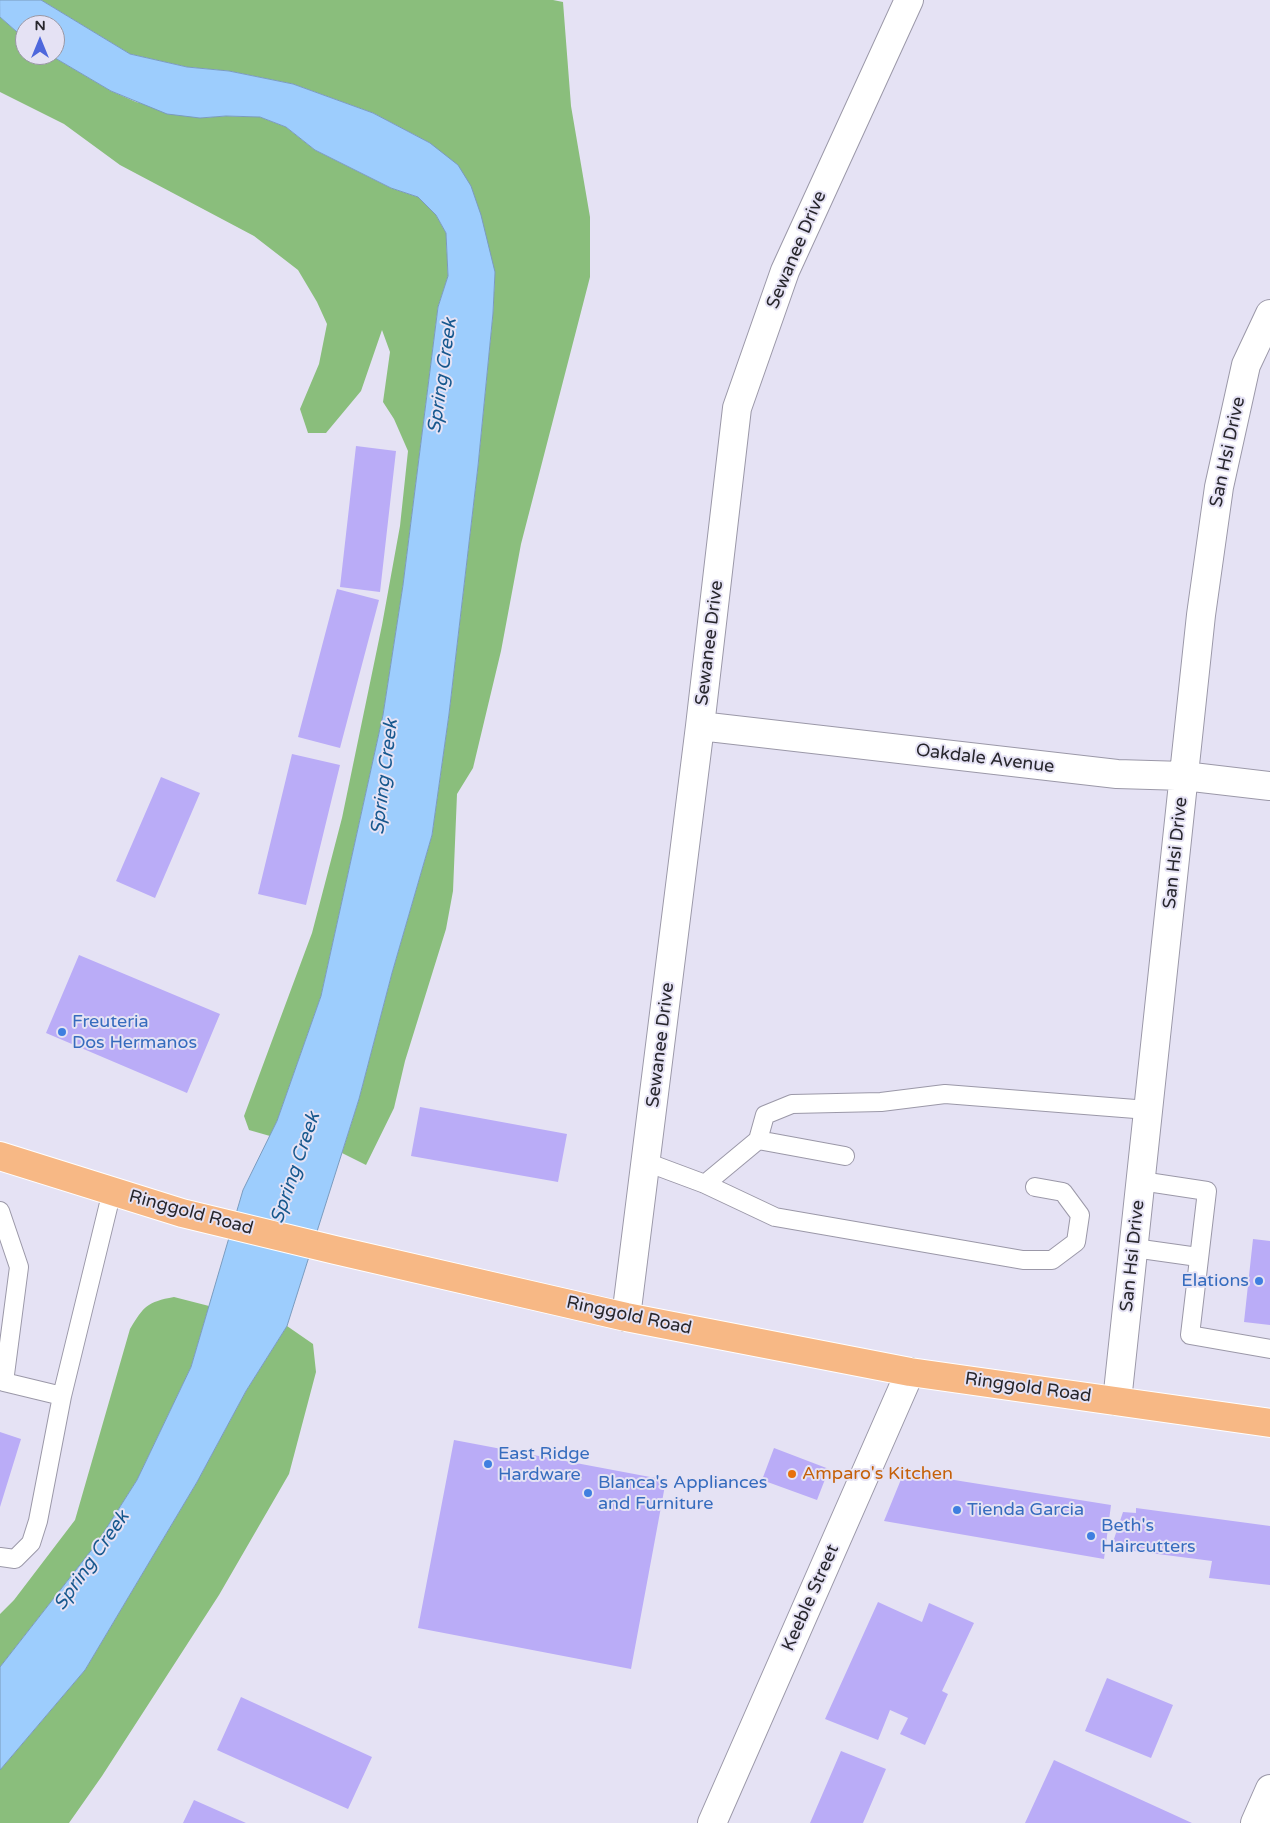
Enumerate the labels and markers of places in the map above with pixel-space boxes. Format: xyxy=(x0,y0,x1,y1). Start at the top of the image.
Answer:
place label: Freuteria Dos Hermanos xyxy=(72,1011,197,1054)
marker: Freuteria Dos Hermanos xyxy=(56,1026,68,1038)
place label: Elations xyxy=(1181,1270,1249,1292)
marker: Elations xyxy=(1253,1275,1265,1287)
place label: East Ridge Hardware xyxy=(498,1443,590,1486)
marker: East Ridge Hardware xyxy=(482,1458,494,1470)
place label: Amparo's Kitchen xyxy=(802,1463,953,1485)
marker: Amparo's Kitchen xyxy=(786,1468,798,1480)
place label: Blanca's Appliances and Furniture xyxy=(598,1472,767,1515)
marker: Blanca's Appliances and Furniture xyxy=(582,1487,594,1499)
place label: Tienda Garcia xyxy=(967,1499,1084,1521)
marker: Tienda Garcia xyxy=(951,1504,963,1516)
place label: Beth's Haircutters xyxy=(1101,1515,1196,1558)
marker: Beth's Haircutters xyxy=(1085,1530,1097,1542)

